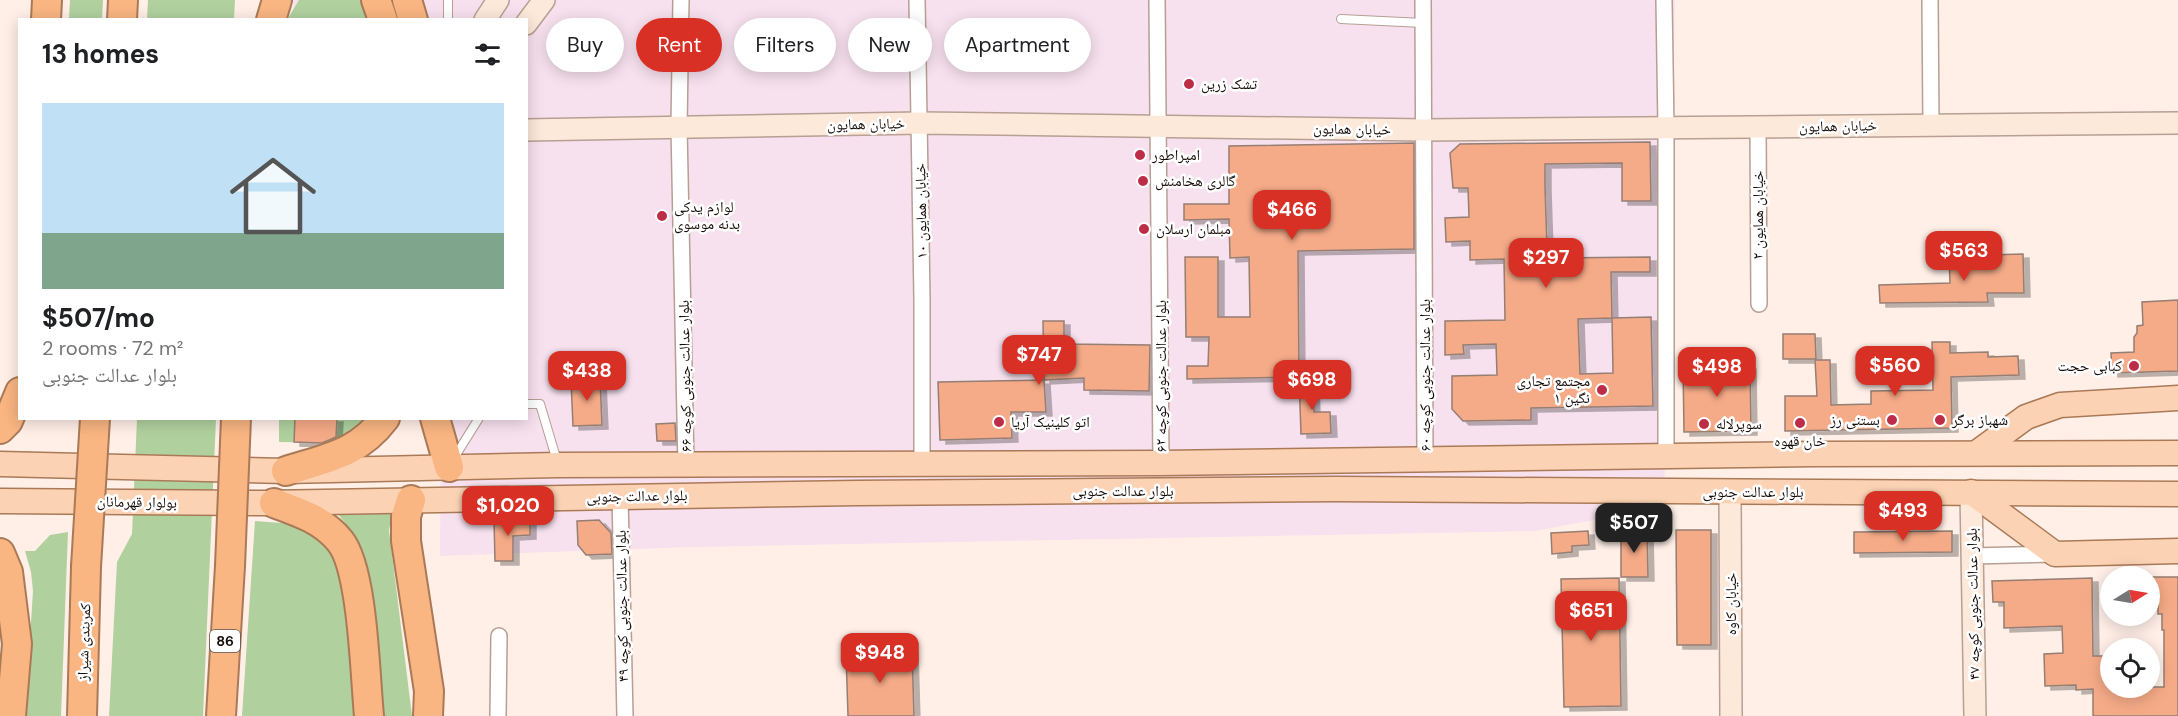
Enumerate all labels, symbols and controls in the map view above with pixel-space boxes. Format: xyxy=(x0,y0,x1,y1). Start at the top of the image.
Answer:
chip: Buy xyxy=(546,18,624,72)
chip: Rent xyxy=(636,18,722,72)
chip: Filters xyxy=(734,18,836,72)
chip: New xyxy=(848,18,932,72)
chip: Apartment xyxy=(944,18,1091,72)
text: 13 homes xyxy=(42,37,159,71)
icon: filters xyxy=(471,38,504,71)
place label: تشک زرین xyxy=(1201,74,1258,94)
marker: تشک زرین xyxy=(1182,77,1196,91)
street label: خیابان همایون xyxy=(827,113,906,135)
street label: خیابان همایون xyxy=(1799,115,1878,137)
street label: خیابان همایون xyxy=(1313,118,1392,140)
icon: home xyxy=(219,142,327,250)
place label: امپراطور xyxy=(1151,145,1200,165)
marker: امپراطور xyxy=(1133,148,1147,162)
street label: خیابان همایون ۱۰ xyxy=(910,163,932,259)
street label: خیابان همایون ۲ xyxy=(1748,170,1768,259)
place label: گالری هخامنش xyxy=(1155,171,1236,191)
marker: گالری هخامنش xyxy=(1136,174,1150,188)
pin: $466 xyxy=(1256,190,1328,241)
text: $466 xyxy=(1267,196,1317,222)
place label: لوازم یدکی بدنه موسوی xyxy=(674,197,740,234)
marker: لوازم یدکی بدنه موسوی xyxy=(655,209,669,223)
place label: مبلمان ارسلان xyxy=(1156,219,1231,239)
marker: مبلمان ارسلان xyxy=(1137,222,1151,236)
pin: $563 xyxy=(1928,231,2000,282)
text: $563 xyxy=(1939,237,1989,263)
pin: $297 xyxy=(1510,238,1582,289)
text: $297 xyxy=(1523,244,1569,270)
street label: بلوار عدالت جنوبی کوچه ۶۰ xyxy=(1415,299,1435,451)
street label: بلوار عدالت جنوبی کوچه ۶۶ xyxy=(674,300,696,452)
street label: بلوار عدالت جنوبی کوچه ۶۲ xyxy=(1151,300,1171,452)
text: $507/mo xyxy=(42,301,155,335)
text: 2 rooms · 72 m² xyxy=(42,335,183,361)
pin: $747 xyxy=(1003,335,1075,386)
text: $747 xyxy=(1016,341,1062,367)
pin: $560 xyxy=(1859,346,1931,397)
pin: $498 xyxy=(1681,347,1753,398)
pin: $438 xyxy=(551,351,623,402)
text: $560 xyxy=(1869,352,1921,378)
text: $498 xyxy=(1692,353,1742,379)
place label: کبابی حجت xyxy=(2057,356,2122,376)
text: $438 xyxy=(562,357,612,383)
marker: کبابی حجت xyxy=(2127,359,2141,373)
pin: $698 xyxy=(1276,360,1348,411)
text: بلوار عدالت جنوبی xyxy=(42,362,177,388)
text: $698 xyxy=(1287,366,1337,392)
place label: مجتمع تجاری نگین ۱ xyxy=(1516,371,1590,408)
marker: مجتمع تجاری نگین ۱ xyxy=(1595,383,1609,397)
place label: بستنی رز xyxy=(1829,410,1880,430)
place label: شهباز برگر xyxy=(1951,410,2008,430)
place label: اتو کلینیک آریا xyxy=(1011,412,1090,432)
marker: بستنی رز xyxy=(1885,413,1899,427)
marker: شهباز برگر xyxy=(1933,413,1947,427)
place label: سوپرلاله xyxy=(1716,414,1762,434)
marker: اتو کلینیک آریا xyxy=(992,415,1006,429)
marker: خان قهوه xyxy=(1793,416,1807,430)
marker: سوپرلاله xyxy=(1697,417,1711,431)
place label: خان قهوه xyxy=(1774,431,1826,451)
street label: بلوار عدالت جنوبی xyxy=(1072,481,1174,501)
street label: بلوار عدالت جنوبی xyxy=(1702,482,1804,502)
street label: بلوار عدالت جنوبی xyxy=(586,485,688,507)
pin: $1,020 xyxy=(459,486,557,537)
street label: بولوار قهرمانان xyxy=(97,491,177,513)
pin: $493 xyxy=(1867,491,1939,542)
text: $1,020 xyxy=(476,492,540,518)
text: $493 xyxy=(1878,497,1928,523)
pin: $507 xyxy=(1598,503,1670,554)
text: $507 xyxy=(1609,509,1659,535)
street label: بلوار عدالت جنوبی کوچه ۴۷ xyxy=(1962,528,1984,680)
street label: بلوار عدالت جنوبی کوچه ۴۹ xyxy=(611,530,633,682)
north arrow xyxy=(2100,566,2160,626)
map controls xyxy=(2100,566,2160,698)
street label: خیابان کاوه xyxy=(1721,572,1741,635)
pin: $651 xyxy=(1555,591,1627,642)
text: $651 xyxy=(1569,597,1613,623)
street label: کمربندی شیراز xyxy=(73,603,95,682)
road number: 86 xyxy=(210,630,240,652)
pin: $948 xyxy=(844,633,916,684)
button: locate xyxy=(2100,638,2160,698)
text: $948 xyxy=(855,639,905,665)

